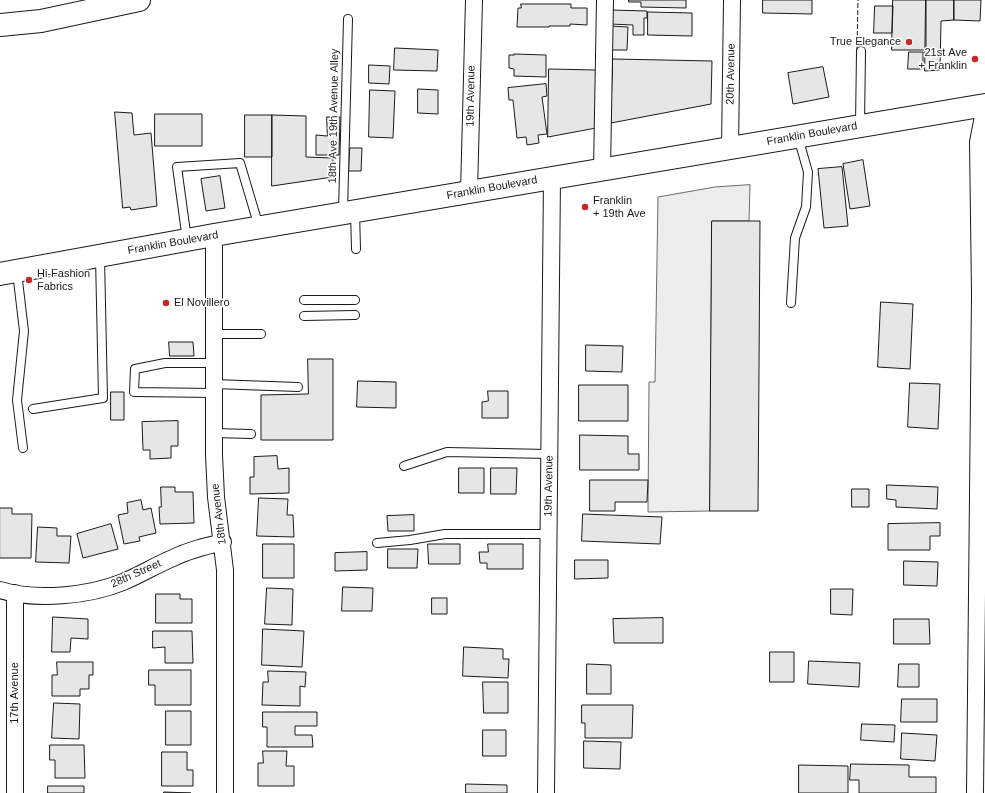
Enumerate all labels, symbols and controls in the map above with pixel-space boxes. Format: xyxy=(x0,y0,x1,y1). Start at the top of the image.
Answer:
place label: True Elegance xyxy=(830,35,901,49)
marker: True Elegance xyxy=(904,37,914,47)
street label: 20th Avenue xyxy=(724,43,738,105)
place label: 21st Ave + Franklin xyxy=(918,46,967,72)
street label: 18th Ave 19th Avenue Alley xyxy=(326,49,342,183)
marker: 21st Ave + Franklin xyxy=(970,54,980,64)
street label: 19th Avenue xyxy=(464,65,478,127)
street label: Franklin Boulevard xyxy=(766,120,858,148)
street label: Franklin Boulevard xyxy=(446,174,538,202)
place label: Franklin + 19th Ave xyxy=(593,194,646,220)
marker: Franklin + 19th Ave xyxy=(580,202,590,212)
street label: Franklin Boulevard xyxy=(127,229,219,257)
place label: Hi-Fashion Fabrics xyxy=(37,267,90,293)
marker: Hi-Fashion Fabrics xyxy=(24,275,34,285)
place label: El Novillero xyxy=(174,296,230,310)
marker: El Novillero xyxy=(161,298,171,308)
street label: 19th Avenue xyxy=(542,455,556,517)
street label: 18th Avenue xyxy=(209,483,229,545)
street label: 28th Street xyxy=(109,557,163,591)
street label: 17th Avenue xyxy=(8,662,22,724)

